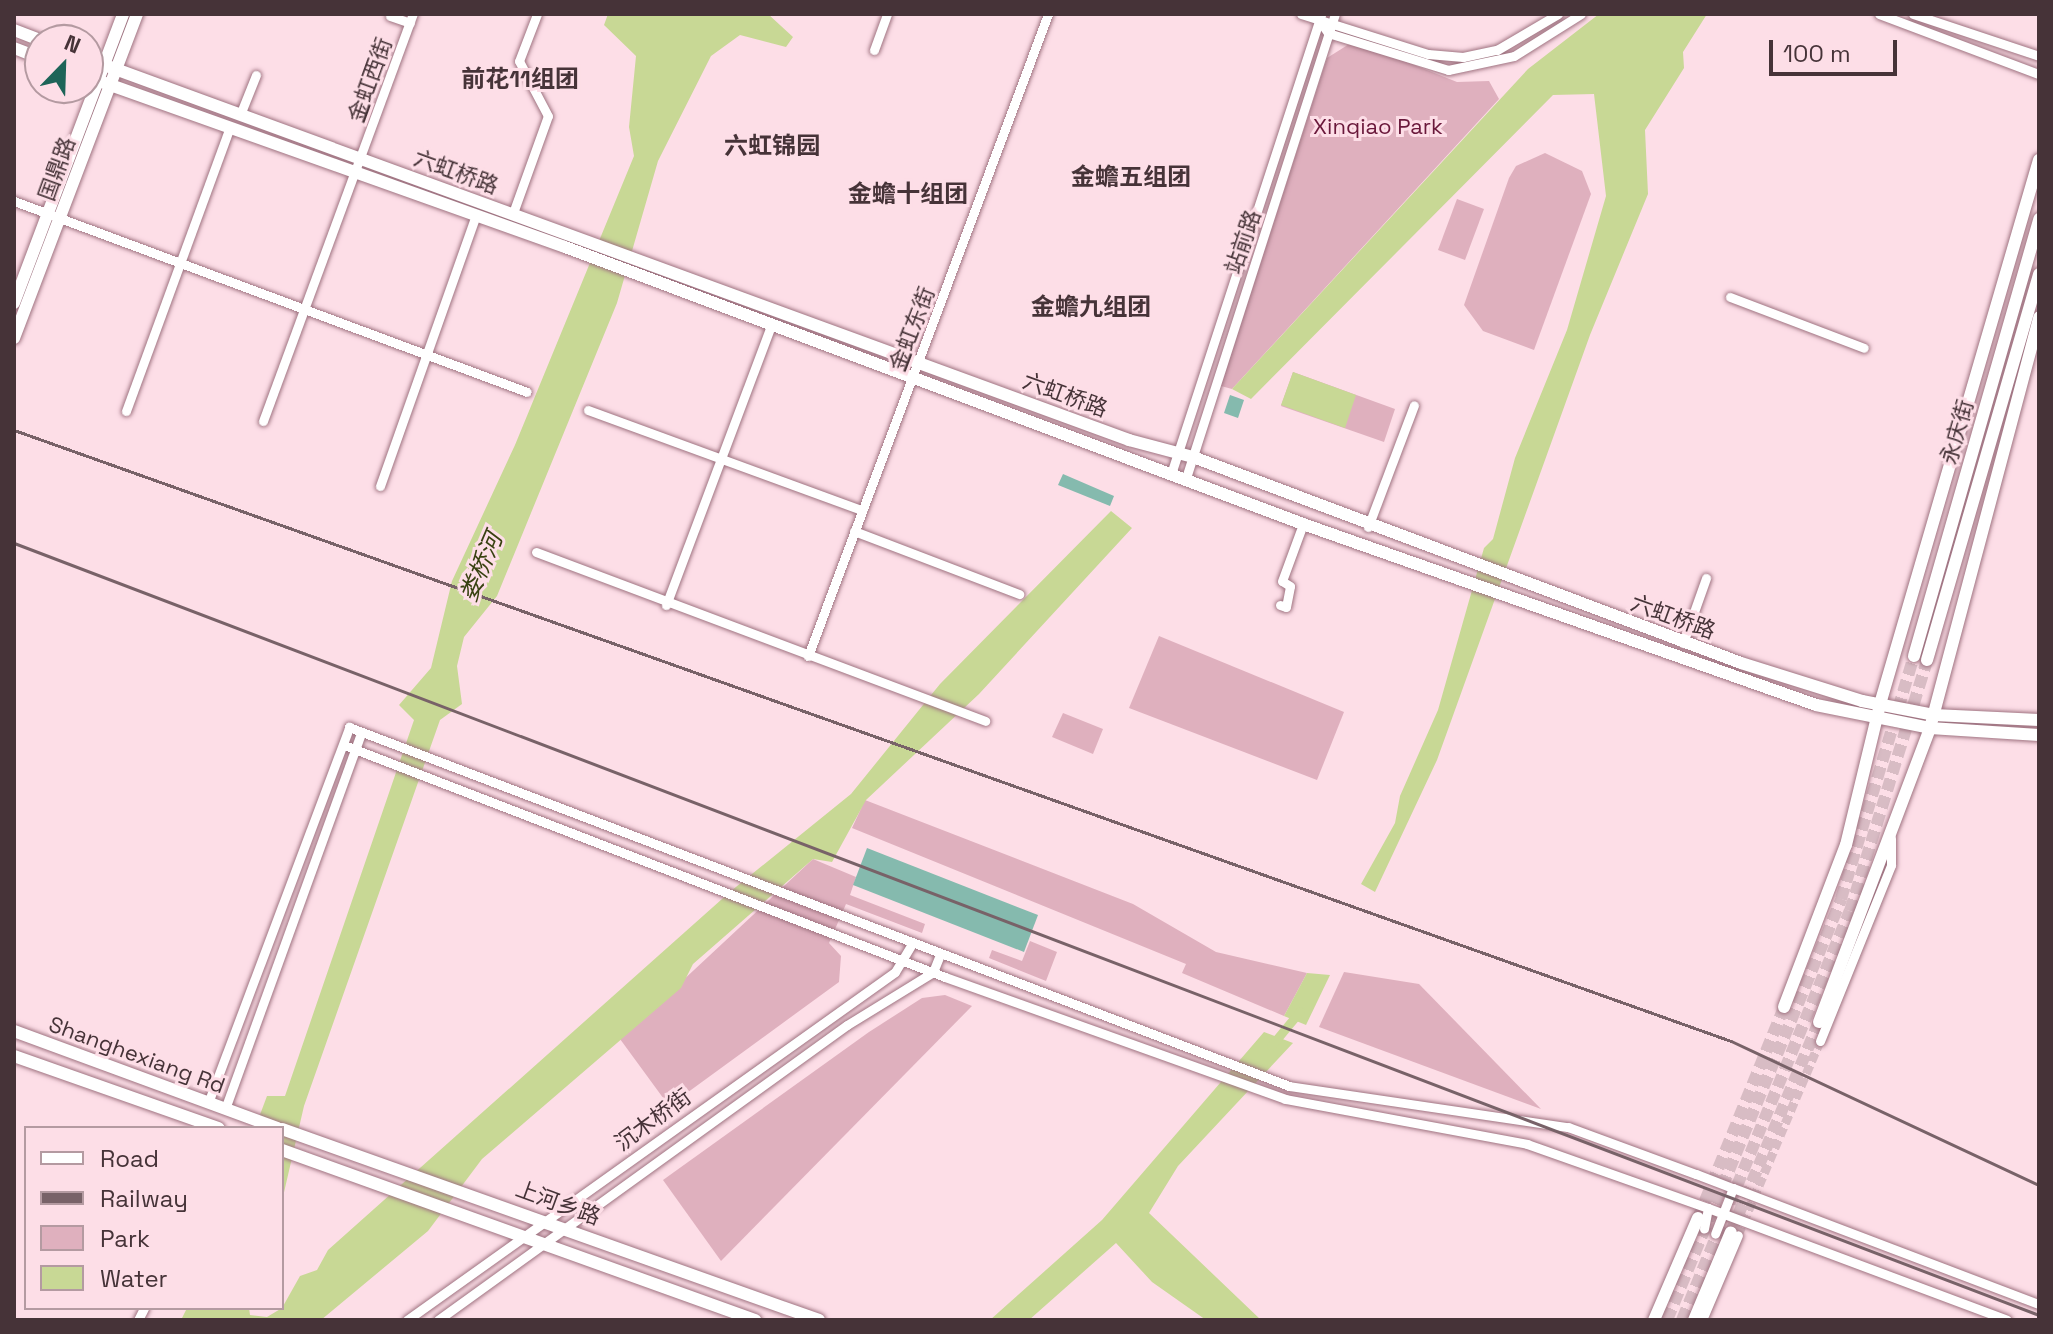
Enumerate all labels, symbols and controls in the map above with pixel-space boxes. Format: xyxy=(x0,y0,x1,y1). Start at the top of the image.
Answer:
north arrow xyxy=(24,24,104,104)
scale bar xyxy=(1773,24,1901,74)
text: N xyxy=(60,28,85,60)
street label: 金虹西街 xyxy=(343,34,397,126)
text: 100 m xyxy=(1783,38,1851,69)
district label: 前花11组团 xyxy=(461,65,579,93)
park label: Xinqiao Park xyxy=(1313,114,1443,140)
district label: 六虹锦园 xyxy=(724,132,820,160)
street label: 国鼎路 xyxy=(33,133,81,205)
street label: 六虹桥路 xyxy=(410,145,502,199)
district label: 金蟾五组团 xyxy=(1071,163,1191,191)
district label: 金蟾十组团 xyxy=(848,180,968,208)
street label: 站前路 xyxy=(1220,207,1266,277)
street label: 金虹东街 xyxy=(884,283,940,375)
district label: 金蟾九组团 xyxy=(1031,293,1151,321)
street label: 六虹桥路 xyxy=(1019,368,1111,422)
street label: 永庆街 xyxy=(1935,397,1979,467)
water label: 娄桥河 xyxy=(454,528,508,606)
street label: 六虹桥路 xyxy=(1627,590,1719,644)
street label: Shanghexiang Rd xyxy=(45,1011,229,1099)
street label: 沉木桥街 xyxy=(610,1083,696,1157)
legend xyxy=(24,1126,284,1310)
text: Road xyxy=(100,1143,159,1174)
street label: 上河乡路 xyxy=(512,1176,604,1230)
text: Railway xyxy=(100,1183,188,1214)
text: Park xyxy=(100,1223,150,1254)
text: Water xyxy=(100,1263,168,1294)

